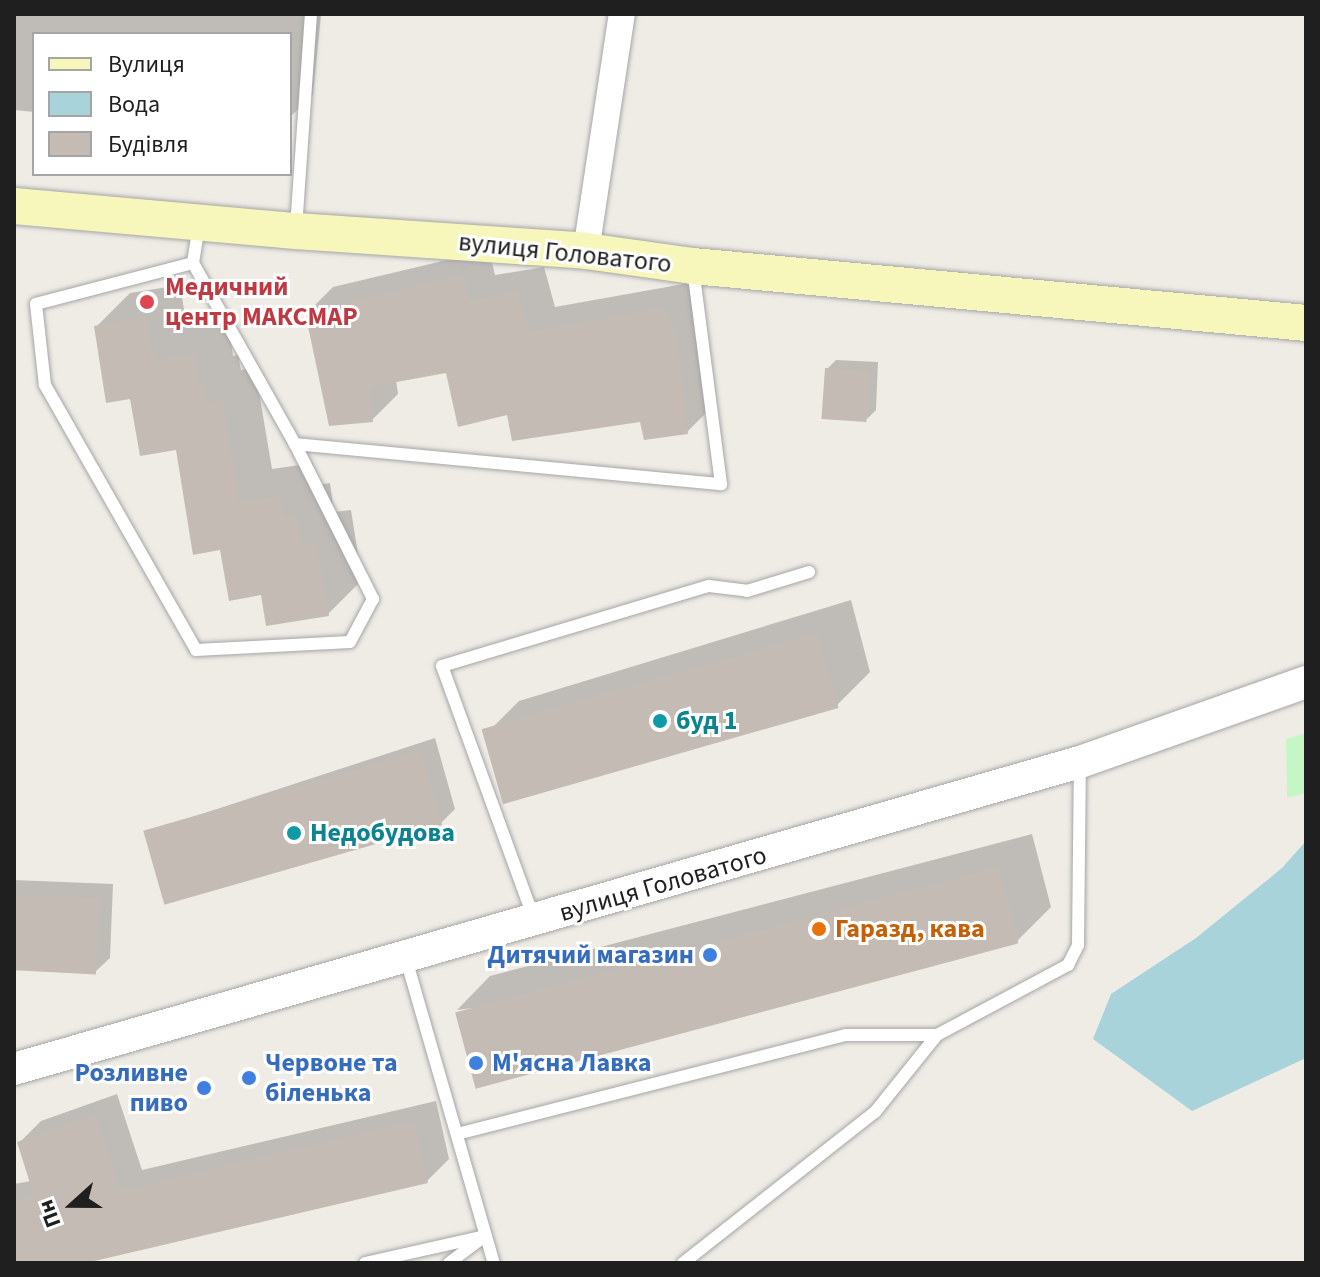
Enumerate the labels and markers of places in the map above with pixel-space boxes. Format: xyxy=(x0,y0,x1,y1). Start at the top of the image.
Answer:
place label: Медичний центр МАКСМАР xyxy=(165,271,358,332)
marker: Медичний центр МАКСМАР xyxy=(136,291,158,313)
place label: буд 1 xyxy=(676,705,737,737)
marker: буд 1 xyxy=(651,712,669,730)
place label: Недобудова xyxy=(310,817,455,849)
marker: Недобудова xyxy=(285,824,303,842)
place label: Гаразд, кава xyxy=(835,913,985,945)
marker: Гаразд, кава xyxy=(810,920,828,938)
place label: Дитячий магазин xyxy=(488,939,694,971)
marker: Дитячий магазин xyxy=(701,946,719,964)
place label: Червоне та біленька xyxy=(265,1047,398,1108)
place label: М'ясна Лавка xyxy=(492,1047,652,1079)
marker: М'ясна Лавка xyxy=(467,1054,485,1072)
place label: Розливне пиво xyxy=(75,1057,188,1118)
marker: Червоне та біленька xyxy=(240,1069,258,1087)
marker: Розливне пиво xyxy=(195,1079,213,1097)

